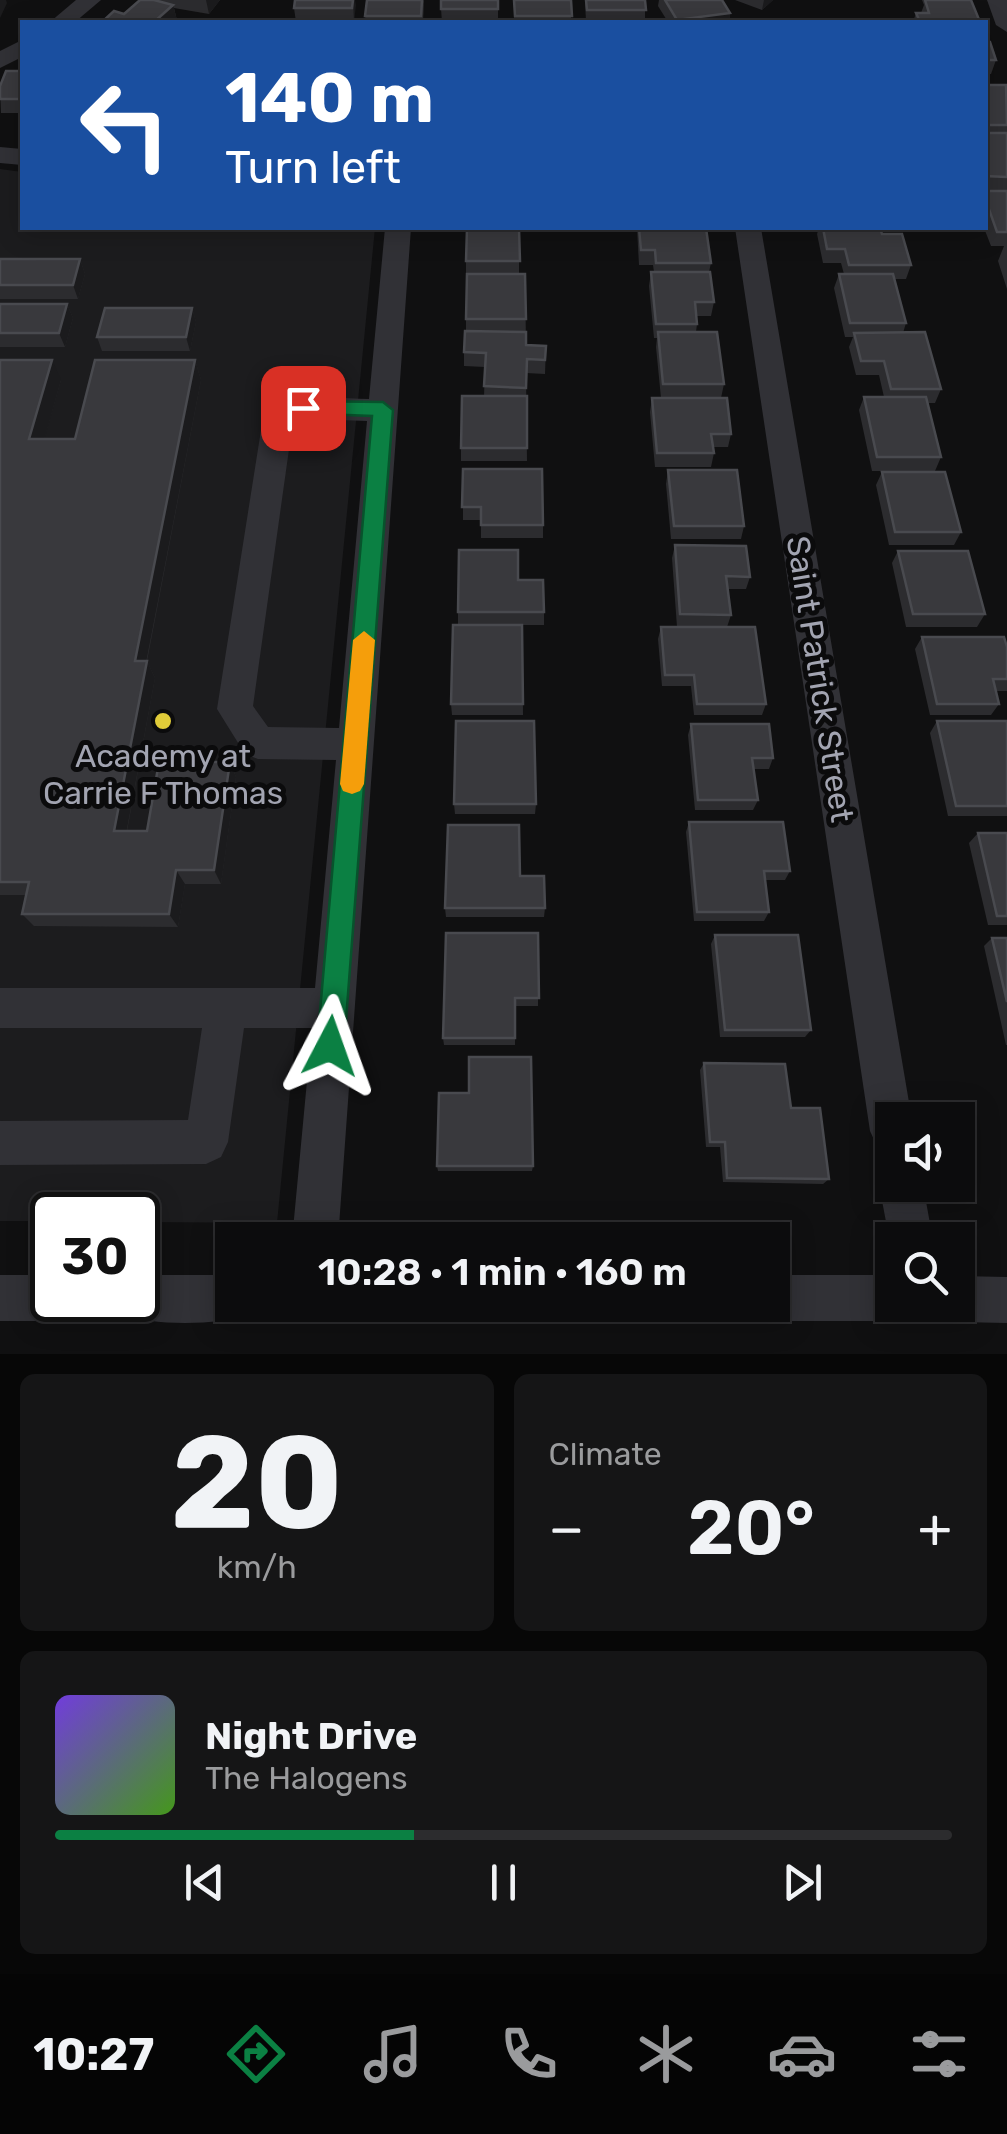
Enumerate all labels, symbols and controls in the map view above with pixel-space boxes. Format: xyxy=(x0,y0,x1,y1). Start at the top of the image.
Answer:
text: 140 m xyxy=(225,57,434,140)
icon: left xyxy=(60,60,190,190)
text: Turn left xyxy=(225,141,401,194)
pin xyxy=(261,366,346,451)
icon: arrive xyxy=(276,381,331,436)
street label: Saint Patrick Street xyxy=(779,533,861,825)
marker: Academy at Carrie F Thomas xyxy=(152,710,174,732)
place label: Academy at Carrie F Thomas xyxy=(43,737,283,812)
position arrow xyxy=(278,994,382,1098)
map controls xyxy=(875,1102,975,1322)
button: sound xyxy=(875,1102,975,1202)
speed limit sign: 30 xyxy=(30,1192,160,1322)
button: search xyxy=(875,1222,975,1322)
text: 10:28 · 1 min · 160 m xyxy=(318,1249,687,1295)
text: 20 xyxy=(170,1405,343,1560)
text: Climate xyxy=(549,1435,662,1473)
text: 20° xyxy=(687,1484,815,1573)
text: − xyxy=(549,1496,584,1561)
text: + xyxy=(918,1496,952,1561)
text: km/h xyxy=(217,1548,297,1586)
text: Night Drive xyxy=(205,1713,417,1759)
text: The Halogens xyxy=(205,1759,408,1797)
icon: previous xyxy=(177,1855,232,1910)
icon: pause xyxy=(476,1855,531,1910)
icon: next xyxy=(775,1855,830,1910)
icon: directions xyxy=(221,2019,291,2089)
icon: music xyxy=(358,2019,428,2089)
icon: phone xyxy=(494,2019,564,2089)
icon: climate xyxy=(631,2019,701,2089)
icon: car xyxy=(767,2019,837,2089)
icon: filters xyxy=(904,2019,974,2089)
text: 10:27 xyxy=(33,2028,154,2081)

